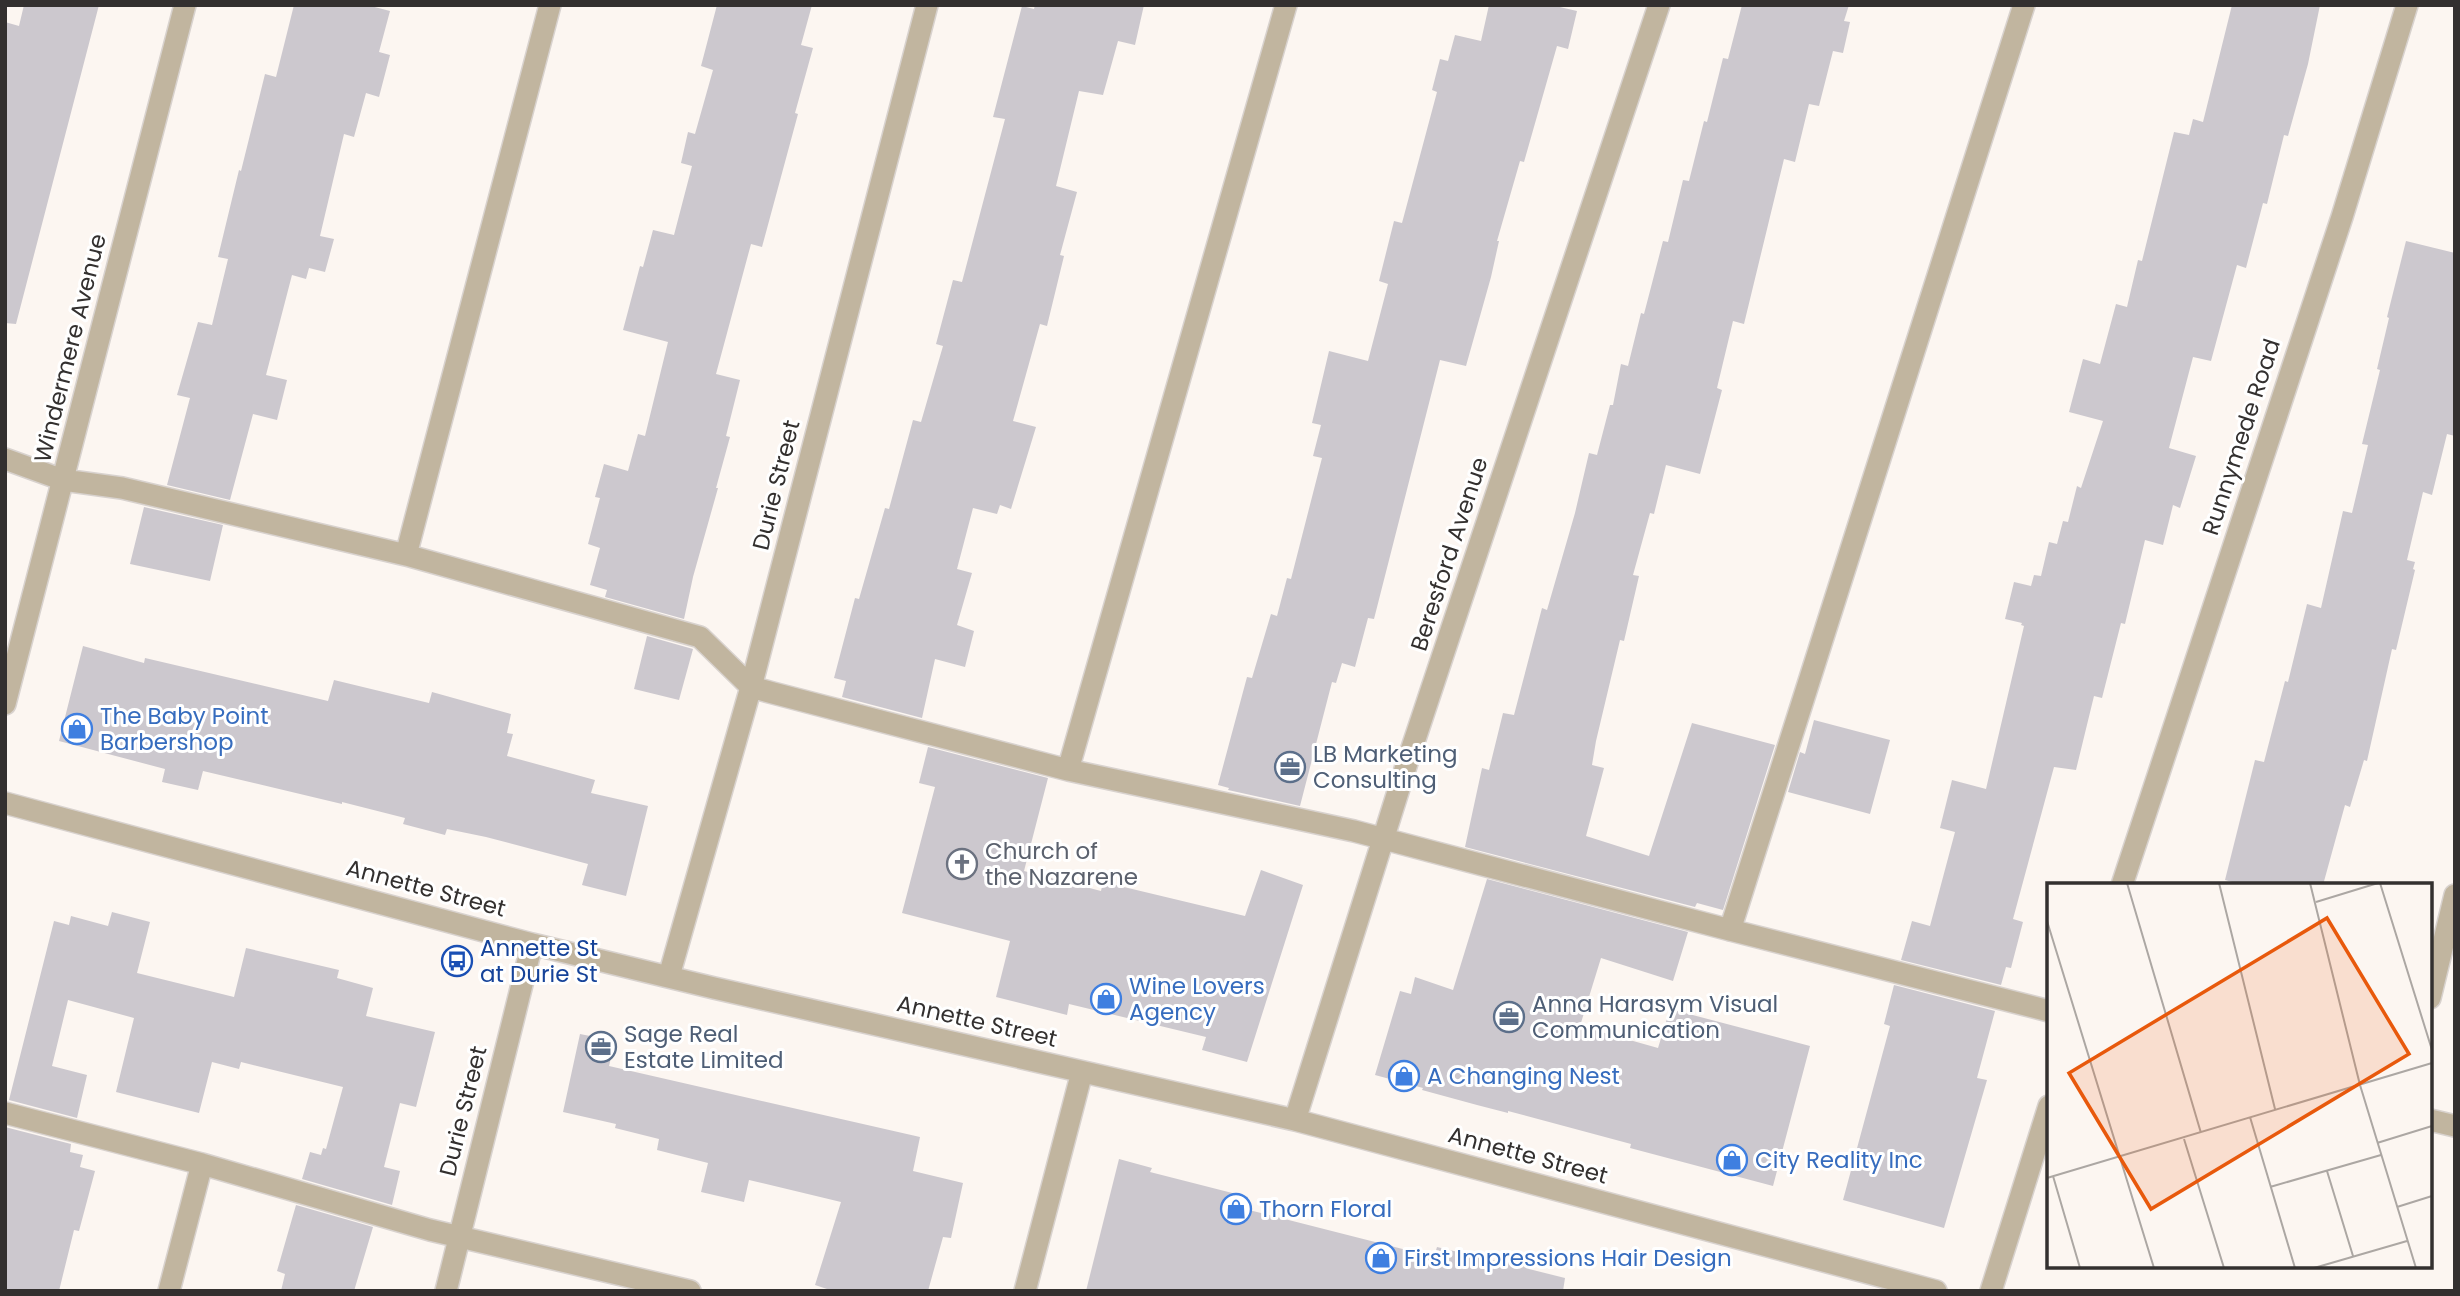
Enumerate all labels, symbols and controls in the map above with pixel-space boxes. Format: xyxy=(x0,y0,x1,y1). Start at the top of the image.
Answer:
street label: Windermere Avenue xyxy=(26,230,114,466)
street label: Runnymede Road xyxy=(2194,335,2288,539)
street label: Durie Street xyxy=(744,417,808,553)
street label: Beresford Avenue xyxy=(1403,453,1495,655)
place label: The Baby Point Barbershop xyxy=(100,700,269,758)
shop icon: The Baby Point Barbershop xyxy=(60,712,94,746)
place label: LB Marketing Consulting xyxy=(1313,738,1458,796)
office icon: LB Marketing Consulting xyxy=(1273,750,1307,784)
place label: Church of the Nazarene xyxy=(985,835,1138,893)
church icon: Church of the Nazarene xyxy=(945,847,979,881)
street label: Annette Street xyxy=(343,851,509,925)
inset map xyxy=(2047,883,2432,1268)
place label: Annette St at Durie St xyxy=(480,932,598,990)
bus stop icon: Annette St at Durie St xyxy=(440,944,474,978)
place label: Wine Lovers Agency xyxy=(1129,970,1265,1028)
shop icon: Wine Lovers Agency xyxy=(1089,982,1123,1016)
street label: Annette Street xyxy=(894,987,1060,1055)
place label: Anna Harasym Visual Communication xyxy=(1532,988,1778,1046)
office icon: Anna Harasym Visual Communication xyxy=(1492,1000,1526,1034)
place label: Sage Real Estate Limited xyxy=(624,1018,784,1076)
office icon: Sage Real Estate Limited xyxy=(584,1030,618,1064)
street label: Durie Street xyxy=(431,1043,495,1179)
shop icon: A Changing Nest xyxy=(1387,1059,1421,1093)
place label: A Changing Nest xyxy=(1427,1060,1620,1092)
street label: Annette Street xyxy=(1445,1118,1611,1192)
shop icon: City Reality Inc xyxy=(1715,1143,1749,1177)
place label: City Reality Inc xyxy=(1755,1144,1923,1176)
shop icon: Thorn Floral xyxy=(1219,1192,1253,1226)
place label: Thorn Floral xyxy=(1259,1193,1392,1225)
shop icon: First Impressions Hair Design xyxy=(1364,1241,1398,1275)
place label: First Impressions Hair Design xyxy=(1404,1242,1732,1274)

